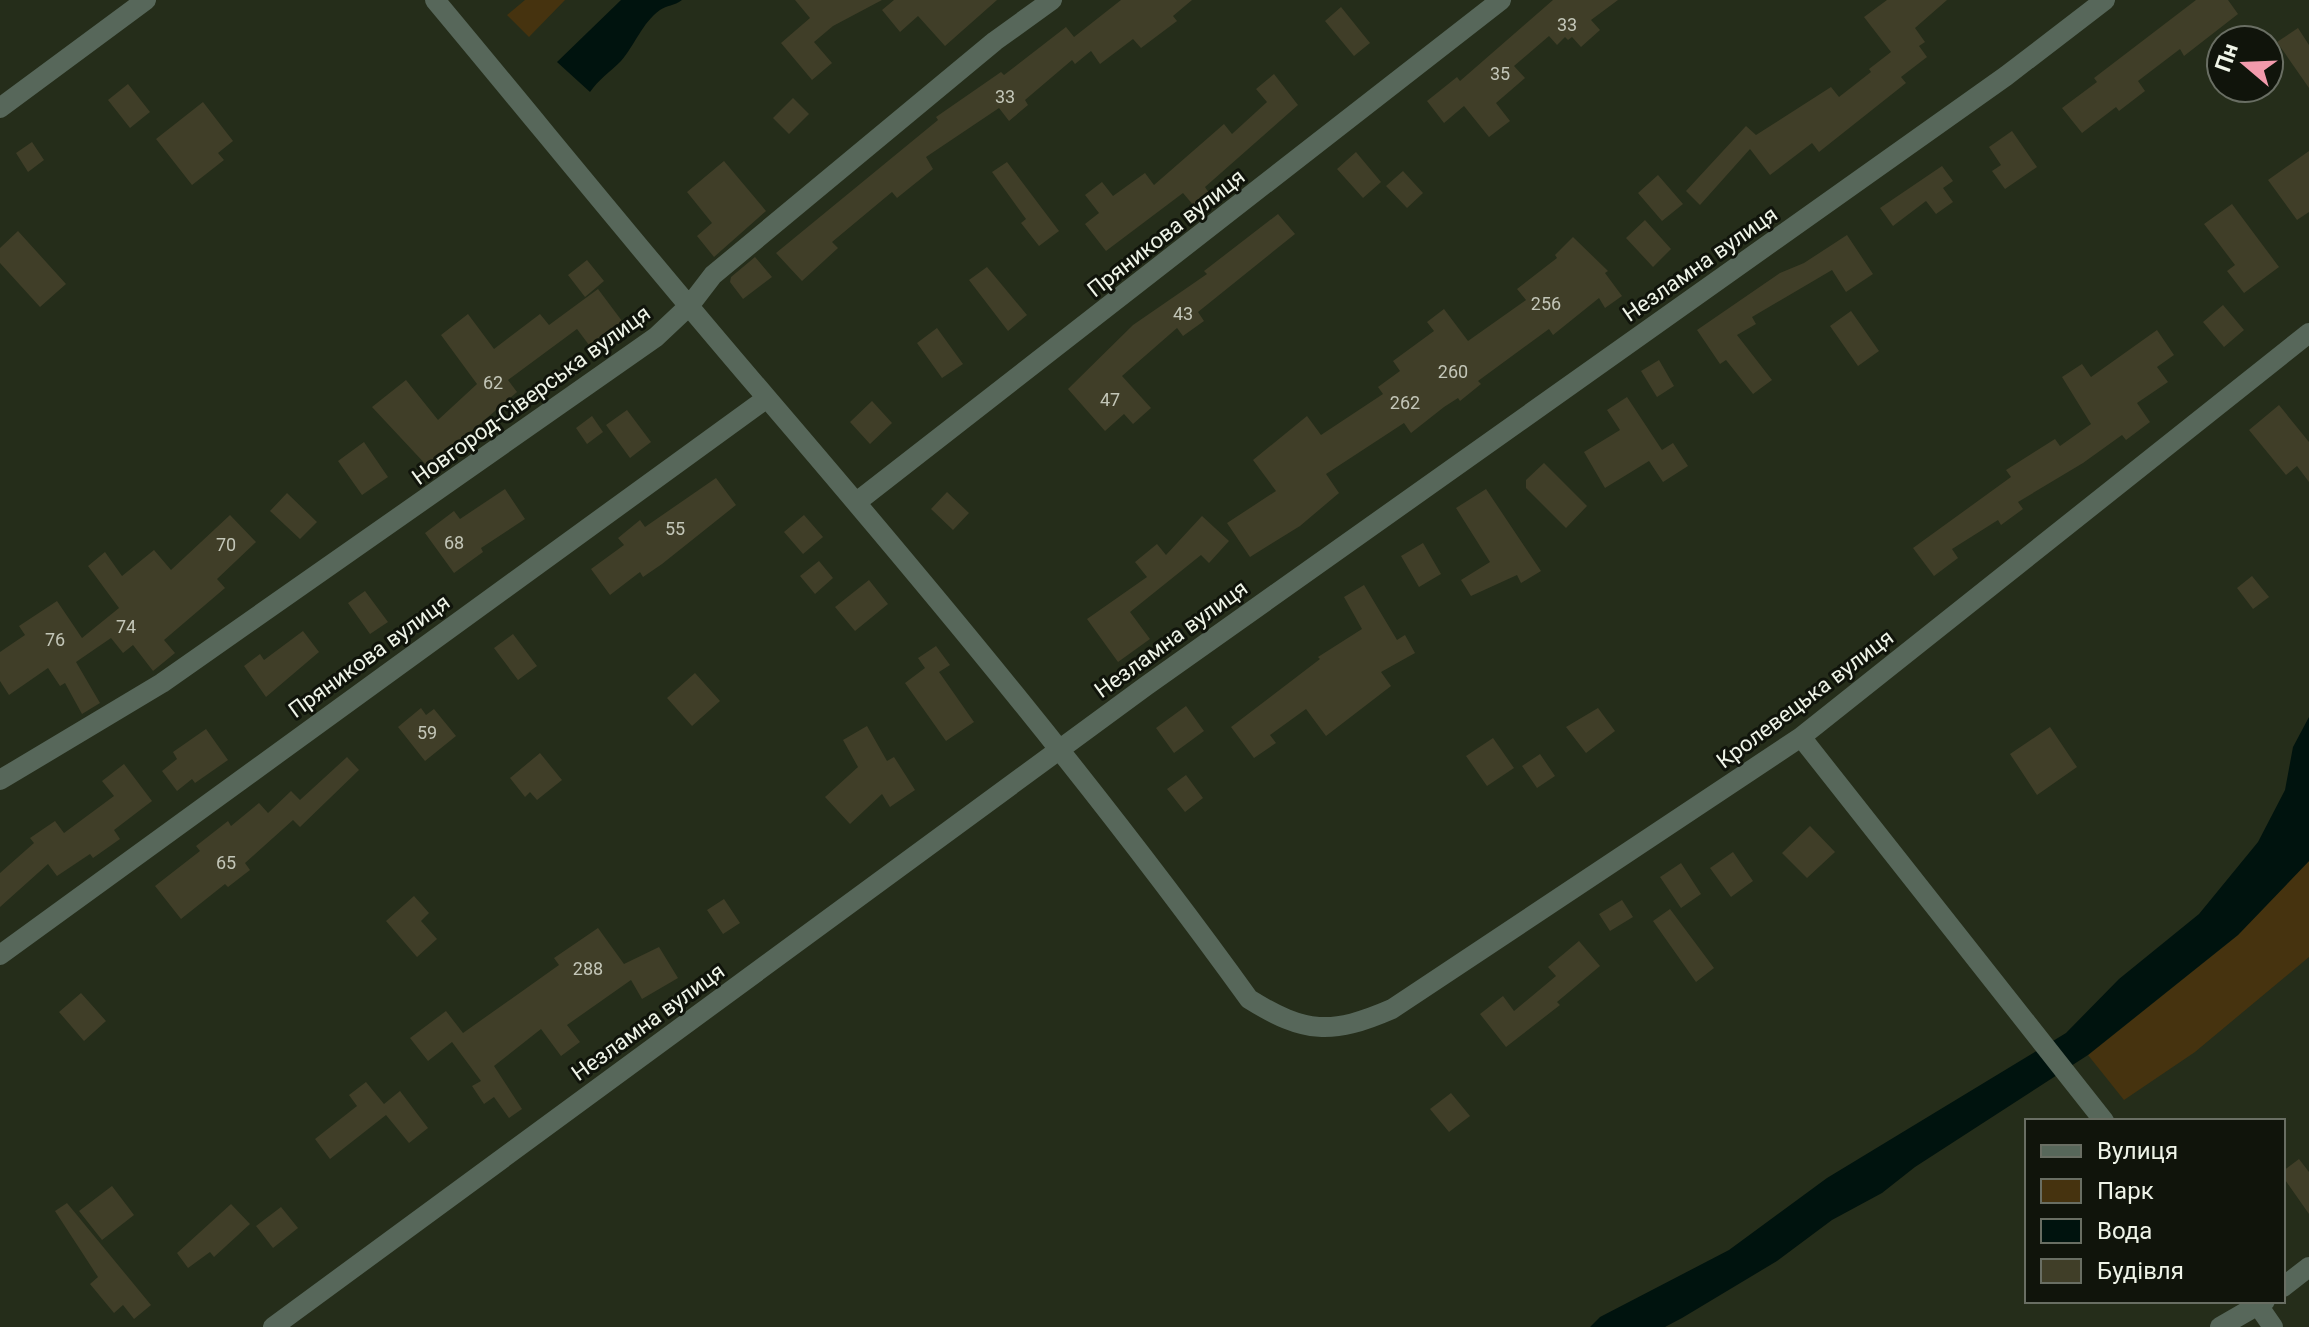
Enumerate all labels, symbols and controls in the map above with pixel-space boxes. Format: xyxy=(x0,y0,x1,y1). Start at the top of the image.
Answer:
house number: 33 xyxy=(1557,14,1577,35)
north arrow xyxy=(2205,24,2285,104)
text: Пн xyxy=(2210,40,2243,75)
house number: 35 xyxy=(1490,63,1510,84)
house number: 33 xyxy=(995,86,1015,107)
street label: Пряникова вулиця xyxy=(1082,164,1250,302)
street label: Незламна вулиця xyxy=(1618,201,1782,327)
house number: 256 xyxy=(1531,293,1561,314)
street label: Новгород-Сіверська вулиця xyxy=(407,300,655,490)
house number: 43 xyxy=(1173,303,1193,324)
house number: 260 xyxy=(1438,361,1468,382)
house number: 62 xyxy=(483,372,503,393)
house number: 47 xyxy=(1100,389,1120,410)
house number: 262 xyxy=(1390,392,1420,413)
house number: 55 xyxy=(665,518,685,539)
house number: 68 xyxy=(444,532,464,553)
house number: 70 xyxy=(216,534,236,555)
street label: Незламна вулиця xyxy=(1090,575,1252,703)
street label: Пряникова вулиця xyxy=(284,589,454,723)
house number: 74 xyxy=(116,616,136,637)
street label: Кролевецька вулиця xyxy=(1712,624,1898,774)
house number: 76 xyxy=(45,629,65,650)
house number: 59 xyxy=(417,722,437,743)
house number: 65 xyxy=(216,852,236,873)
street label: Незламна вулиця xyxy=(567,958,729,1086)
house number: 288 xyxy=(573,958,603,979)
legend xyxy=(2025,1119,2285,1303)
text: Вулиця xyxy=(2097,1137,2178,1165)
text: Парк xyxy=(2097,1177,2154,1205)
text: Вода xyxy=(2097,1217,2152,1245)
text: Будівля xyxy=(2097,1257,2184,1285)

